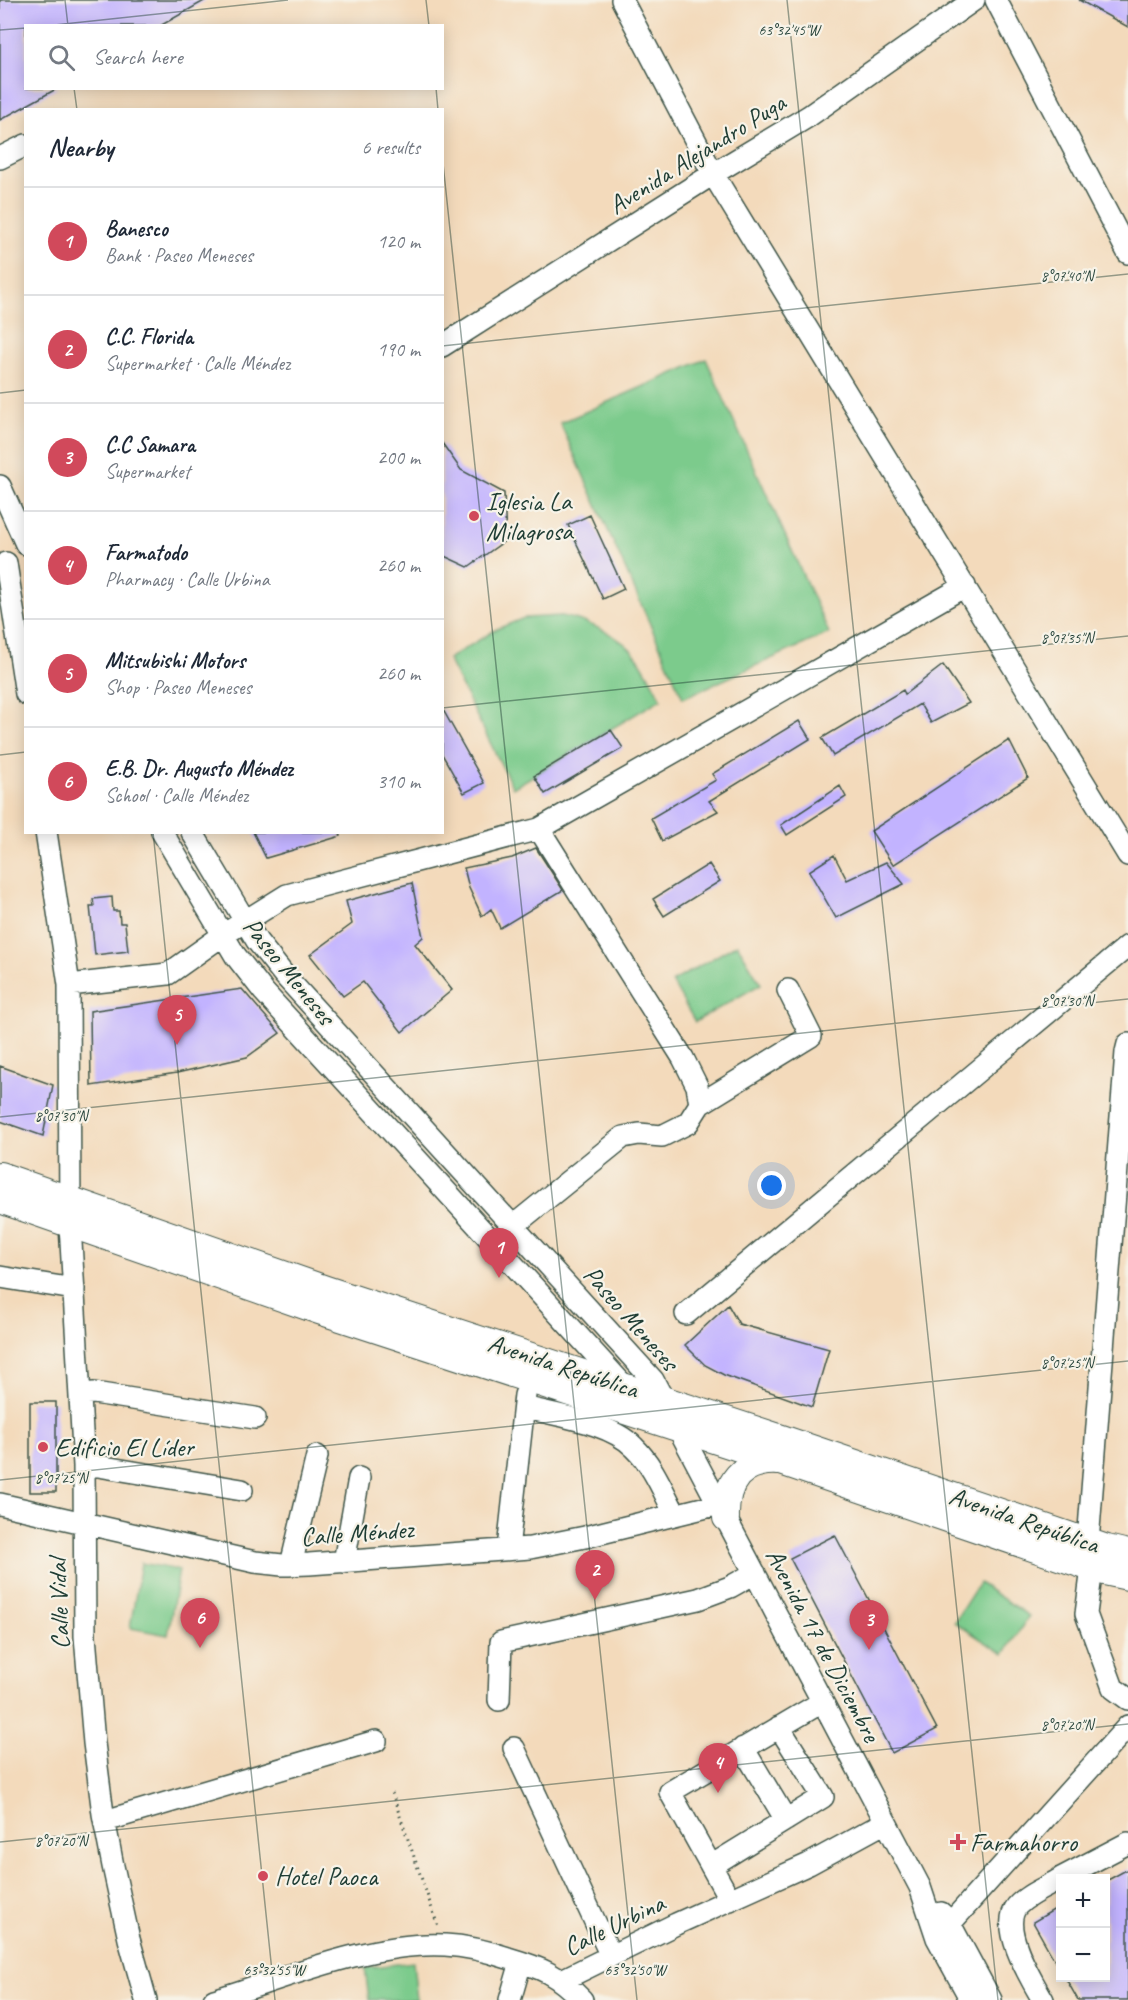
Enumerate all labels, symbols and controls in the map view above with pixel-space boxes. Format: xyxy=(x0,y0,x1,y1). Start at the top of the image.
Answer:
text: 63°32'45"W xyxy=(759,21,823,40)
search box xyxy=(24,24,444,90)
icon: search xyxy=(45,41,78,74)
text: Search here xyxy=(93,43,183,71)
street label: Avenida Alejandro Puga xyxy=(602,85,793,222)
text: Nearby xyxy=(48,131,113,164)
text: 6 results xyxy=(361,135,420,160)
text: Banesco xyxy=(105,215,168,243)
text: 1 xyxy=(63,229,72,254)
text: 120 m xyxy=(377,229,420,254)
text: Bank · Paseo Meneses xyxy=(105,243,253,268)
text: 8°07'40"N xyxy=(1041,267,1096,286)
text: C.C. Florida xyxy=(105,323,193,351)
text: 2 xyxy=(63,337,72,362)
text: 190 m xyxy=(377,337,420,362)
text: Supermarket · Calle Méndez xyxy=(105,351,290,376)
text: C.C Samara xyxy=(105,431,195,459)
text: 3 xyxy=(63,445,72,470)
text: 200 m xyxy=(377,445,420,470)
text: Supermarket xyxy=(105,459,190,484)
place label: Iglesia La Milagrosa xyxy=(486,485,574,548)
marker: Iglesia La Milagrosa xyxy=(467,509,481,523)
text: Farmatodo xyxy=(105,539,187,567)
text: 4 xyxy=(63,553,72,578)
text: 260 m xyxy=(377,553,420,578)
text: Pharmacy · Calle Urbina xyxy=(105,567,270,592)
text: 8°07'35"N xyxy=(1041,629,1096,648)
text: Mitsubishi Motors xyxy=(105,647,245,675)
text: 5 xyxy=(63,661,72,686)
text: 260 m xyxy=(377,661,420,686)
text: Shop · Paseo Meneses xyxy=(105,675,251,700)
text: E.B. Dr. Augusto Méndez xyxy=(105,755,293,783)
text: 6 xyxy=(63,769,72,794)
text: 310 m xyxy=(377,769,420,794)
text: School · Calle Méndez xyxy=(105,783,248,808)
street label: Paseo Meneses xyxy=(236,911,344,1033)
text: 8°07'30"N xyxy=(1041,992,1096,1011)
pin: 5 xyxy=(158,996,196,1045)
text: 8°07'30"N xyxy=(35,1107,90,1126)
your location xyxy=(757,1171,786,1200)
pin: 1 xyxy=(480,1228,518,1278)
street label: Paseo Meneses xyxy=(576,1259,687,1379)
street label: Avenida República xyxy=(484,1326,644,1406)
text: 8°07'25"N xyxy=(1041,1354,1096,1373)
place label: Edificio El Líder xyxy=(55,1431,195,1464)
marker: Edificio El Líder xyxy=(36,1440,50,1454)
text: 8°07'25"N xyxy=(35,1469,90,1488)
street label: Avenida República xyxy=(945,1479,1105,1562)
street label: Calle Méndez xyxy=(300,1512,416,1553)
street label: Avenida 17 de Diciembre xyxy=(758,1543,889,1749)
pin: 2 xyxy=(576,1550,614,1600)
street label: Calle Vidal xyxy=(41,1553,77,1650)
pin: 6 xyxy=(180,1598,220,1648)
pin: 3 xyxy=(850,1600,888,1650)
text: 8°07'20"N xyxy=(1041,1716,1096,1735)
pin: 4 xyxy=(698,1744,738,1793)
place label: Farmahorro xyxy=(970,1826,1079,1859)
text: 8°07'20"N xyxy=(35,1832,90,1851)
marker: Farmahorro xyxy=(951,1835,965,1849)
place label: Hotel Paoca xyxy=(275,1860,379,1893)
marker: Hotel Paoca xyxy=(256,1869,270,1883)
map controls xyxy=(1056,1874,1110,1982)
button: + xyxy=(1056,1874,1110,1928)
street label: Calle Urbina xyxy=(558,1886,671,1964)
button: − xyxy=(1056,1928,1110,1982)
text: 63°32'55"W xyxy=(244,1961,308,1980)
text: 63°32'50"W xyxy=(605,1961,669,1980)

